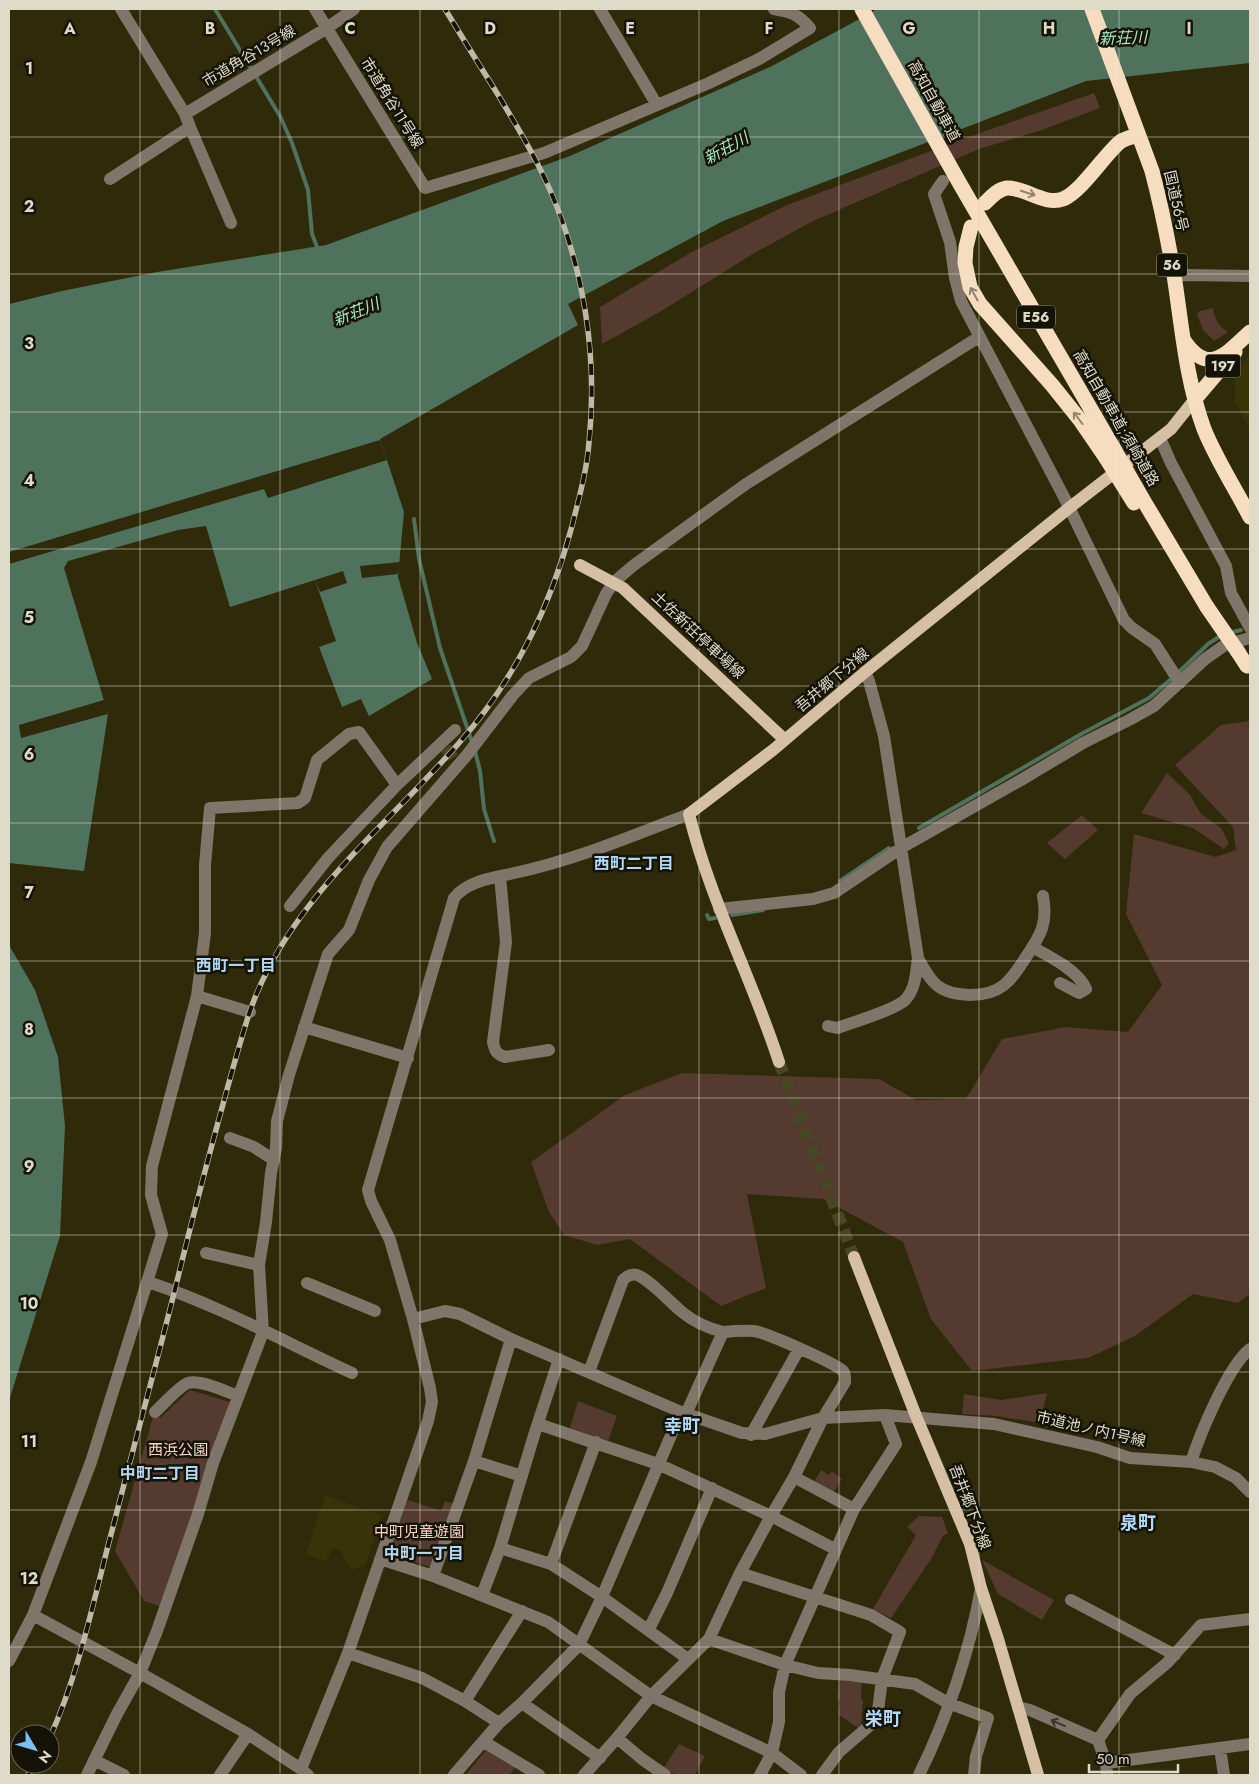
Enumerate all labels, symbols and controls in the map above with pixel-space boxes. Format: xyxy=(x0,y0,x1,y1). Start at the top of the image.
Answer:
text: A xyxy=(63,17,76,40)
text: B xyxy=(205,17,215,40)
text: C xyxy=(344,17,356,40)
text: D xyxy=(484,17,496,40)
text: E xyxy=(625,17,635,40)
text: F xyxy=(765,17,773,40)
text: G xyxy=(902,17,916,40)
text: H xyxy=(1043,17,1055,40)
text: I xyxy=(1186,17,1192,40)
street label: 市道角谷13号線 xyxy=(198,20,300,92)
water label: 新荘川 xyxy=(1099,26,1149,50)
street label: 市道角谷11号線 xyxy=(355,53,429,153)
street label: 高知自動車道 xyxy=(903,56,965,146)
text: 1 xyxy=(25,57,33,80)
water label: 新荘川 xyxy=(699,125,754,170)
street label: 国道56号 xyxy=(1158,168,1194,234)
one-way arrow xyxy=(1020,189,1036,199)
text: 2 xyxy=(24,195,34,218)
road number: 56 xyxy=(1157,254,1187,276)
one-way arrow xyxy=(969,286,979,301)
water label: 新荘川 xyxy=(329,292,384,332)
road number: E56 xyxy=(1017,306,1055,328)
text: 3 xyxy=(24,332,34,355)
street label: 高知自動車道;須崎道路 xyxy=(1068,345,1164,491)
road number: 197 xyxy=(1206,354,1240,378)
one-way arrow xyxy=(1073,411,1083,425)
text: 4 xyxy=(23,469,35,492)
street label: 土佐新荘停車場線 xyxy=(647,586,749,684)
text: 5 xyxy=(24,606,34,629)
street label: 吾井郷下分線 xyxy=(790,643,874,717)
text: 6 xyxy=(24,743,34,766)
district label: 西町二丁目 xyxy=(594,852,674,875)
text: 7 xyxy=(24,881,34,904)
district label: 西町一丁目 xyxy=(196,954,276,977)
text: 8 xyxy=(24,1018,34,1041)
text: 9 xyxy=(24,1155,34,1178)
text: 10 xyxy=(20,1292,38,1315)
street label: 市道池ノ内1号線 xyxy=(1034,1406,1148,1452)
district label: 幸町 xyxy=(664,1413,700,1439)
text: 11 xyxy=(21,1430,37,1453)
park label: 西浜公園 xyxy=(148,1439,208,1461)
street label: 吾井郷下分線 xyxy=(944,1461,996,1553)
district label: 中町二丁目 xyxy=(120,1462,200,1485)
district label: 泉町 xyxy=(1120,1510,1156,1536)
park label: 中町児童遊園 xyxy=(374,1521,464,1543)
district label: 中町一丁目 xyxy=(384,1542,464,1565)
text: 12 xyxy=(20,1567,38,1590)
district label: 栄町 xyxy=(865,1706,901,1732)
one-way arrow xyxy=(1051,1717,1066,1727)
north arrow xyxy=(10,1724,60,1774)
scale bar xyxy=(1089,1742,1178,1774)
text: N xyxy=(34,1746,57,1768)
text: 50 m xyxy=(1096,1748,1130,1770)

